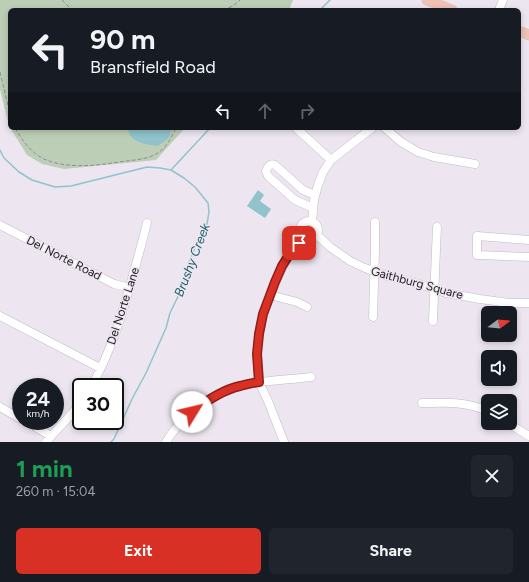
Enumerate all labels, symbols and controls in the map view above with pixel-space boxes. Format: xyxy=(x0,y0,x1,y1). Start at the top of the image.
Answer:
text: 90 m xyxy=(90,22,155,56)
icon: left xyxy=(24,24,76,76)
text: Bransfield Road xyxy=(90,56,216,78)
icon: left xyxy=(212,100,234,122)
icon: ahead xyxy=(254,100,276,122)
icon: right xyxy=(296,100,318,122)
water label: Brushy Creek xyxy=(171,221,213,299)
pin xyxy=(282,226,316,260)
icon: arrive xyxy=(288,232,310,254)
street label: Del Norte Road xyxy=(24,233,104,283)
street label: Gaithburg Square xyxy=(369,264,465,302)
street label: Del Norte Lane xyxy=(104,265,142,346)
north arrow xyxy=(481,306,517,342)
map controls xyxy=(481,306,517,430)
button: sound xyxy=(481,350,517,386)
speed limit sign: 30 xyxy=(72,378,124,430)
text: 24 xyxy=(26,387,50,411)
position arrow xyxy=(171,391,213,433)
button: layers xyxy=(481,394,517,430)
text: km/h xyxy=(27,407,49,420)
text: 1 min xyxy=(16,454,73,483)
button: close xyxy=(471,455,513,497)
text: 260 m · 15:04 xyxy=(16,484,96,499)
button: Exit xyxy=(16,528,261,574)
button: Share xyxy=(269,528,513,574)

